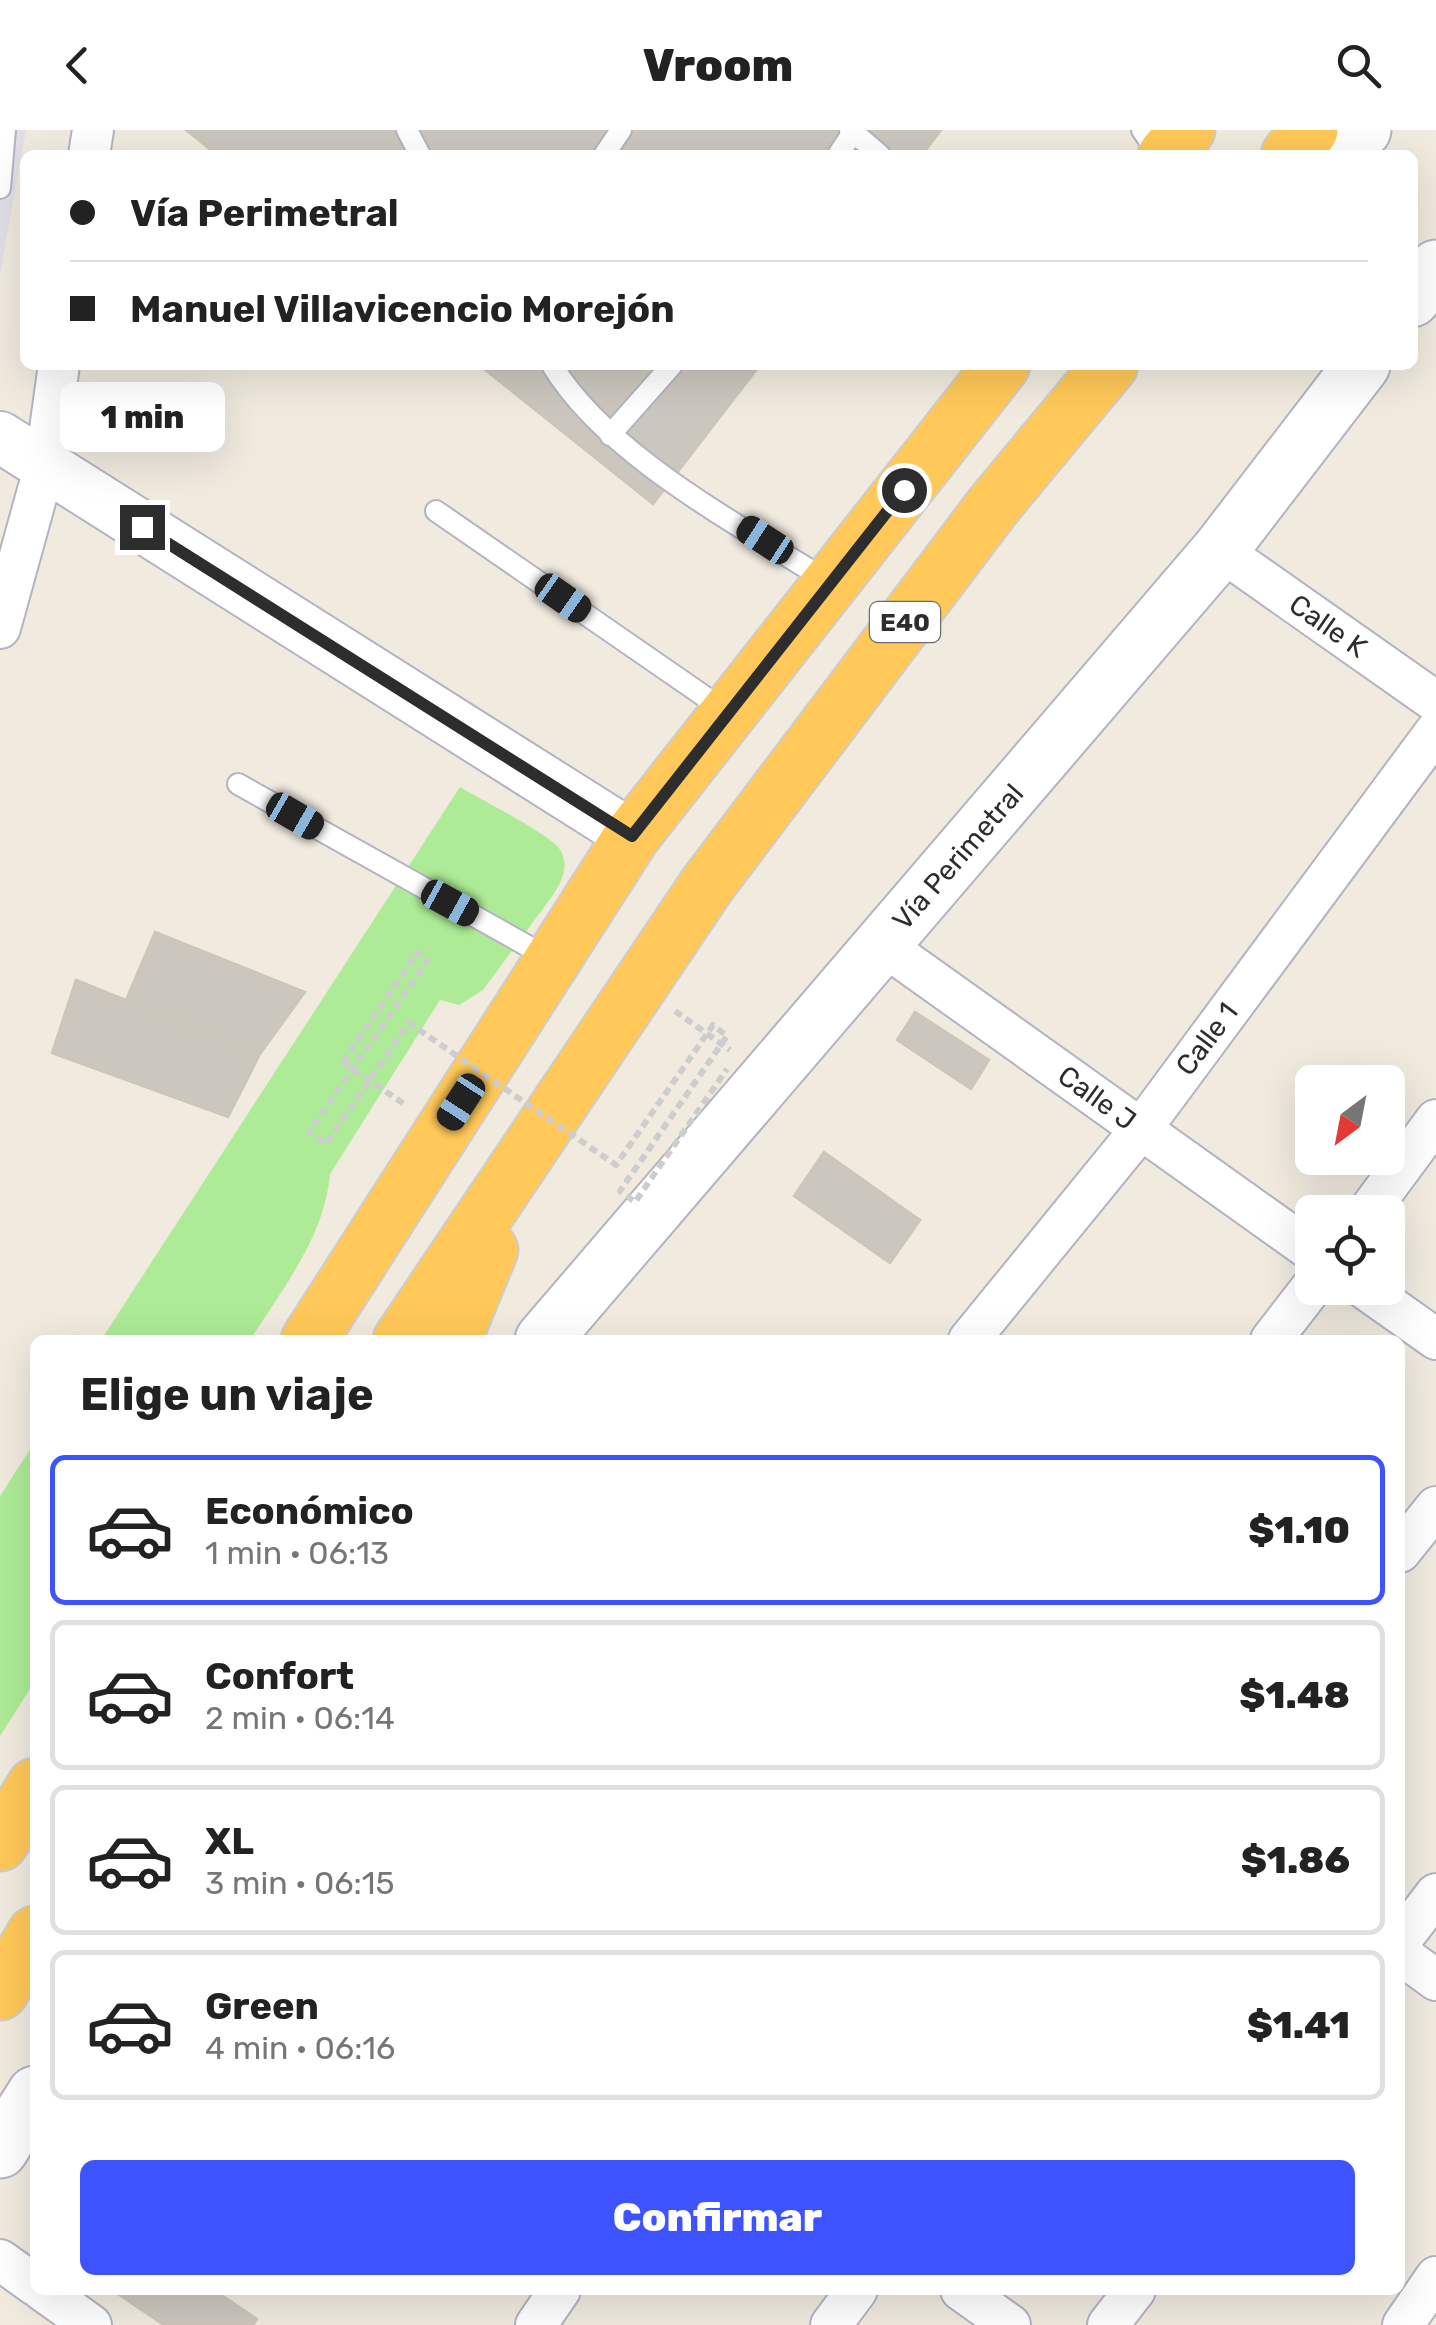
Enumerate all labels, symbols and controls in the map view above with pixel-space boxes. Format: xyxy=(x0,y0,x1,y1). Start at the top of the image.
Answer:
icon: back xyxy=(50,38,105,93)
icon: search xyxy=(1331,38,1386,93)
text: Vroom xyxy=(643,39,793,92)
text: Vía Perimetral xyxy=(130,190,399,236)
text: Manuel Villavicencio Morejón xyxy=(130,286,675,332)
callout: 1 min xyxy=(59,382,224,452)
text: 1 min xyxy=(101,398,184,436)
route start xyxy=(882,468,927,513)
route end xyxy=(120,505,165,550)
car xyxy=(732,511,798,569)
car xyxy=(530,569,596,627)
street label: Calle K xyxy=(1283,588,1373,665)
road number: E40 xyxy=(870,602,940,642)
street label: Vía Perimetral xyxy=(886,777,1030,937)
car xyxy=(262,788,328,844)
car xyxy=(416,875,484,931)
street label: Calle 1 xyxy=(1169,996,1245,1082)
street label: Calle J xyxy=(1052,1059,1142,1137)
north arrow xyxy=(1295,1065,1405,1175)
map controls xyxy=(1295,1065,1405,1305)
car xyxy=(432,1069,490,1135)
button: locate xyxy=(1295,1195,1405,1305)
text: Elige un viaje xyxy=(80,1368,374,1421)
icon: car xyxy=(85,1485,175,1575)
text: Económico xyxy=(205,1488,414,1534)
text: $1.10 xyxy=(1248,1507,1350,1553)
text: 1 min · 06:13 xyxy=(205,1534,389,1572)
icon: car xyxy=(85,1650,175,1740)
text: Confort xyxy=(205,1653,354,1699)
text: $1.48 xyxy=(1239,1672,1350,1718)
text: 2 min · 06:14 xyxy=(205,1699,395,1737)
icon: car xyxy=(85,1815,175,1905)
text: XL xyxy=(205,1818,254,1864)
text: $1.86 xyxy=(1241,1837,1350,1883)
text: 3 min · 06:15 xyxy=(205,1864,394,1902)
icon: car xyxy=(85,1980,175,2070)
text: Green xyxy=(205,1983,319,2029)
text: $1.41 xyxy=(1247,2002,1350,2048)
text: 4 min · 06:16 xyxy=(205,2029,395,2067)
button: Confirmar xyxy=(80,2160,1355,2275)

